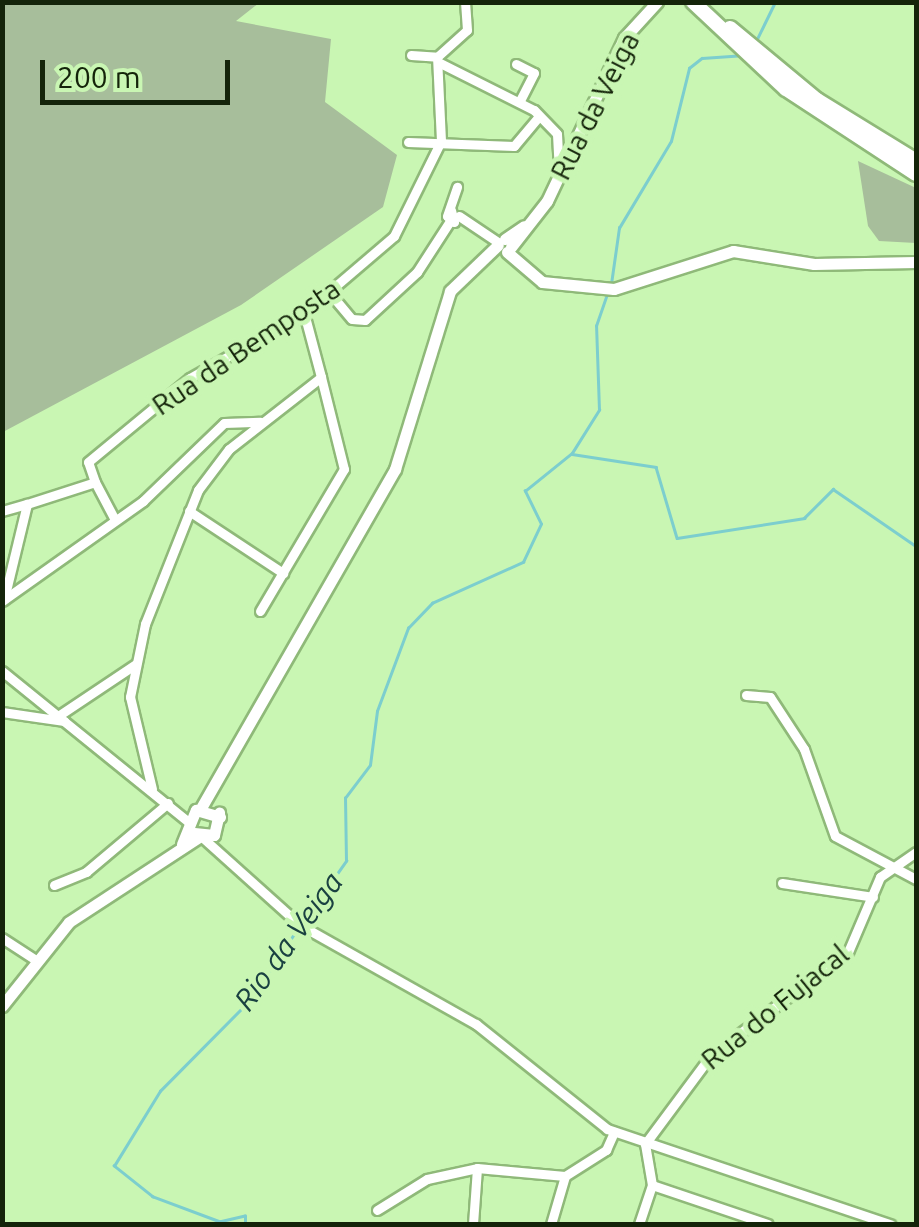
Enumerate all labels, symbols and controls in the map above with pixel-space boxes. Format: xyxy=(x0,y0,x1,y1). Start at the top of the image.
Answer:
street label: Rua da Veiga xyxy=(543,27,647,185)
scale bar xyxy=(45,40,235,102)
text: 200 m xyxy=(57,60,141,94)
street label: Rua da Bemposta xyxy=(146,272,346,422)
water label: Rio da Veiga xyxy=(226,865,350,1017)
street label: Rua do Fujacal xyxy=(695,937,855,1077)

